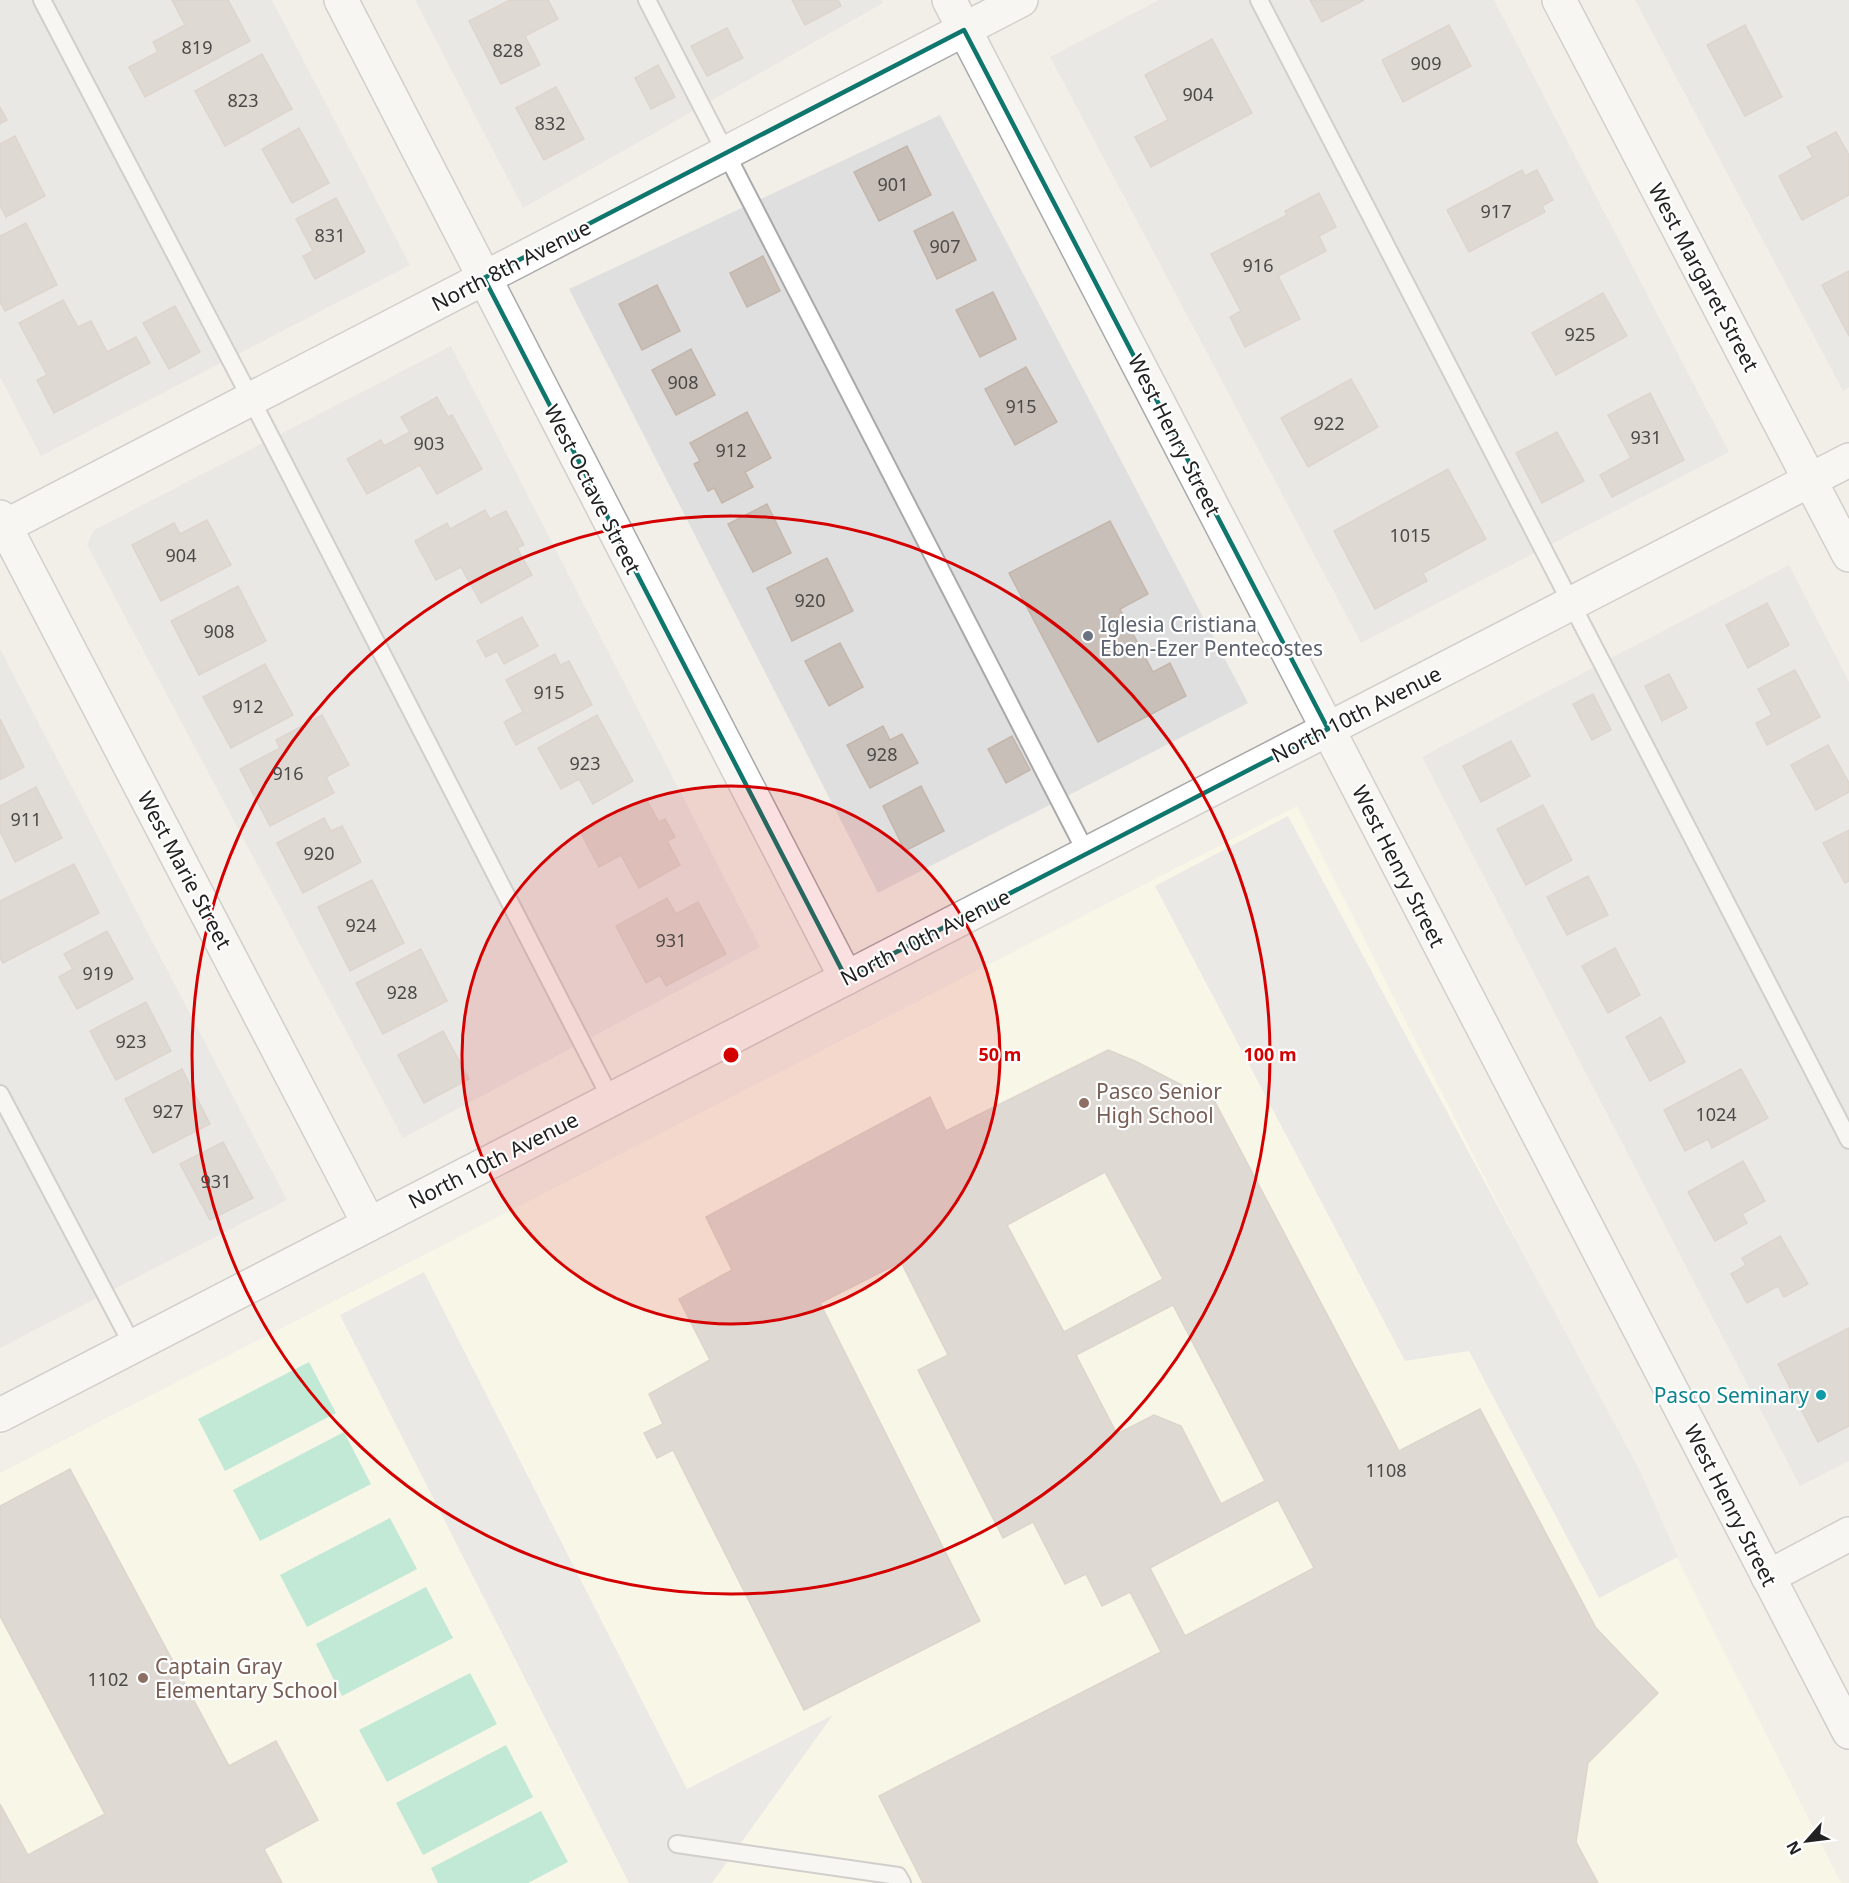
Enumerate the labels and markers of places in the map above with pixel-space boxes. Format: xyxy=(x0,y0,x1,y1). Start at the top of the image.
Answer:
place label: Iglesia Cristiana Eben-Ezer Pentecostes xyxy=(1100,610,1323,662)
marker: Iglesia Cristiana Eben-Ezer Pentecostes xyxy=(1081,629,1095,643)
centre of rings xyxy=(721,1045,741,1065)
place label: Pasco Senior High School xyxy=(1096,1077,1222,1129)
marker: Pasco Senior High School xyxy=(1077,1096,1091,1110)
place label: Pasco Seminary xyxy=(1654,1381,1809,1409)
marker: Pasco Seminary xyxy=(1814,1388,1828,1402)
place label: Captain Gray Elementary School xyxy=(155,1652,338,1704)
marker: Captain Gray Elementary School xyxy=(136,1671,150,1685)

